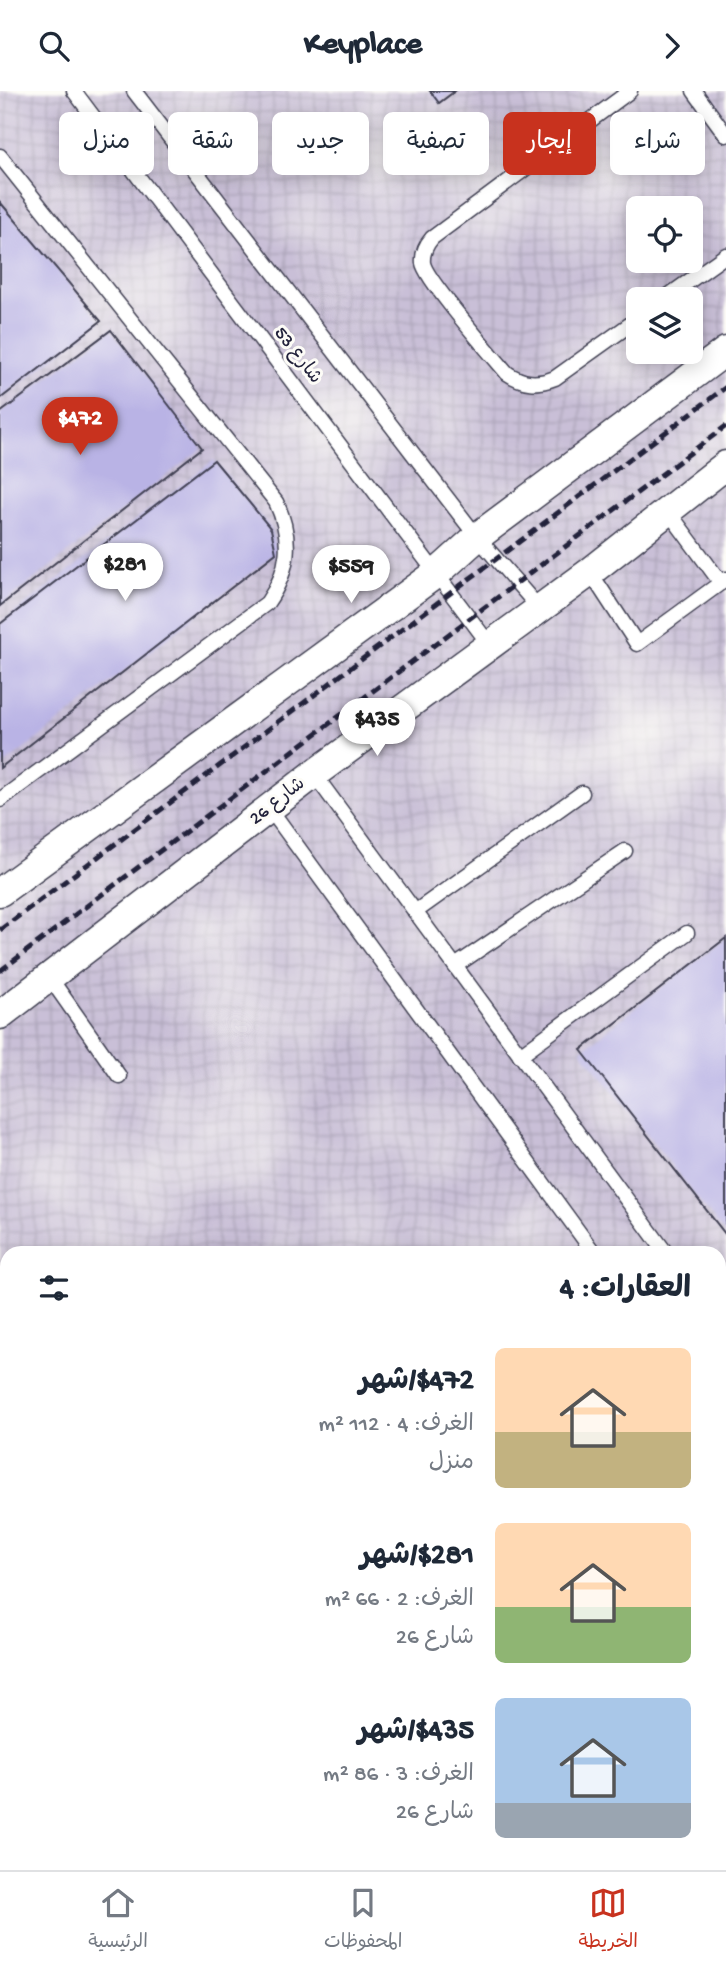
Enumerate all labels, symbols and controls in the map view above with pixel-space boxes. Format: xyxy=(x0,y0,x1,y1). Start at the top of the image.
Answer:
icon: search xyxy=(35,27,73,65)
text: Keyplace xyxy=(304,27,422,65)
icon: forward xyxy=(653,27,691,65)
chip: منزل xyxy=(59,112,154,175)
chip: شقة xyxy=(168,112,258,175)
chip: جديد xyxy=(272,112,369,175)
chip: تصفية xyxy=(383,112,489,175)
chip: إيجار xyxy=(503,112,596,175)
chip: شراء xyxy=(610,112,705,175)
map controls xyxy=(626,196,703,364)
button: locate xyxy=(626,196,703,273)
button: layers xyxy=(626,287,703,364)
street label: شارع 53 xyxy=(268,323,326,389)
pin: $472 xyxy=(39,397,121,457)
text: $472 xyxy=(58,406,102,433)
pin: $281 xyxy=(84,543,166,603)
pin: $559 xyxy=(310,545,392,605)
text: $281 xyxy=(103,552,147,579)
text: $559 xyxy=(328,554,374,581)
pin: $435 xyxy=(336,699,418,758)
text: $435 xyxy=(354,707,400,734)
street label: شارع 26 xyxy=(245,773,311,831)
icon: filters xyxy=(35,1269,73,1307)
text: العقارات: 4 xyxy=(560,1273,691,1308)
text: $472/شهر xyxy=(359,1365,474,1400)
icon: home xyxy=(551,1376,635,1460)
text: الغرف: 4 · 112 m² xyxy=(319,1412,474,1439)
text: منزل xyxy=(429,1450,474,1477)
text: $281/شهر xyxy=(360,1540,474,1575)
icon: home xyxy=(551,1551,635,1635)
text: الغرف: 2 · 66 m² xyxy=(325,1587,474,1614)
text: شارع 26 xyxy=(396,1625,474,1652)
text: $435/شهر xyxy=(358,1715,474,1750)
icon: home xyxy=(551,1726,635,1810)
text: الغرف: 3 · 86 m² xyxy=(323,1762,474,1789)
text: شارع 26 xyxy=(396,1800,474,1827)
tab: الرئيسية xyxy=(88,1884,148,1957)
tab: المحفوظات xyxy=(324,1884,402,1957)
tab: الخريطة xyxy=(579,1884,638,1957)

